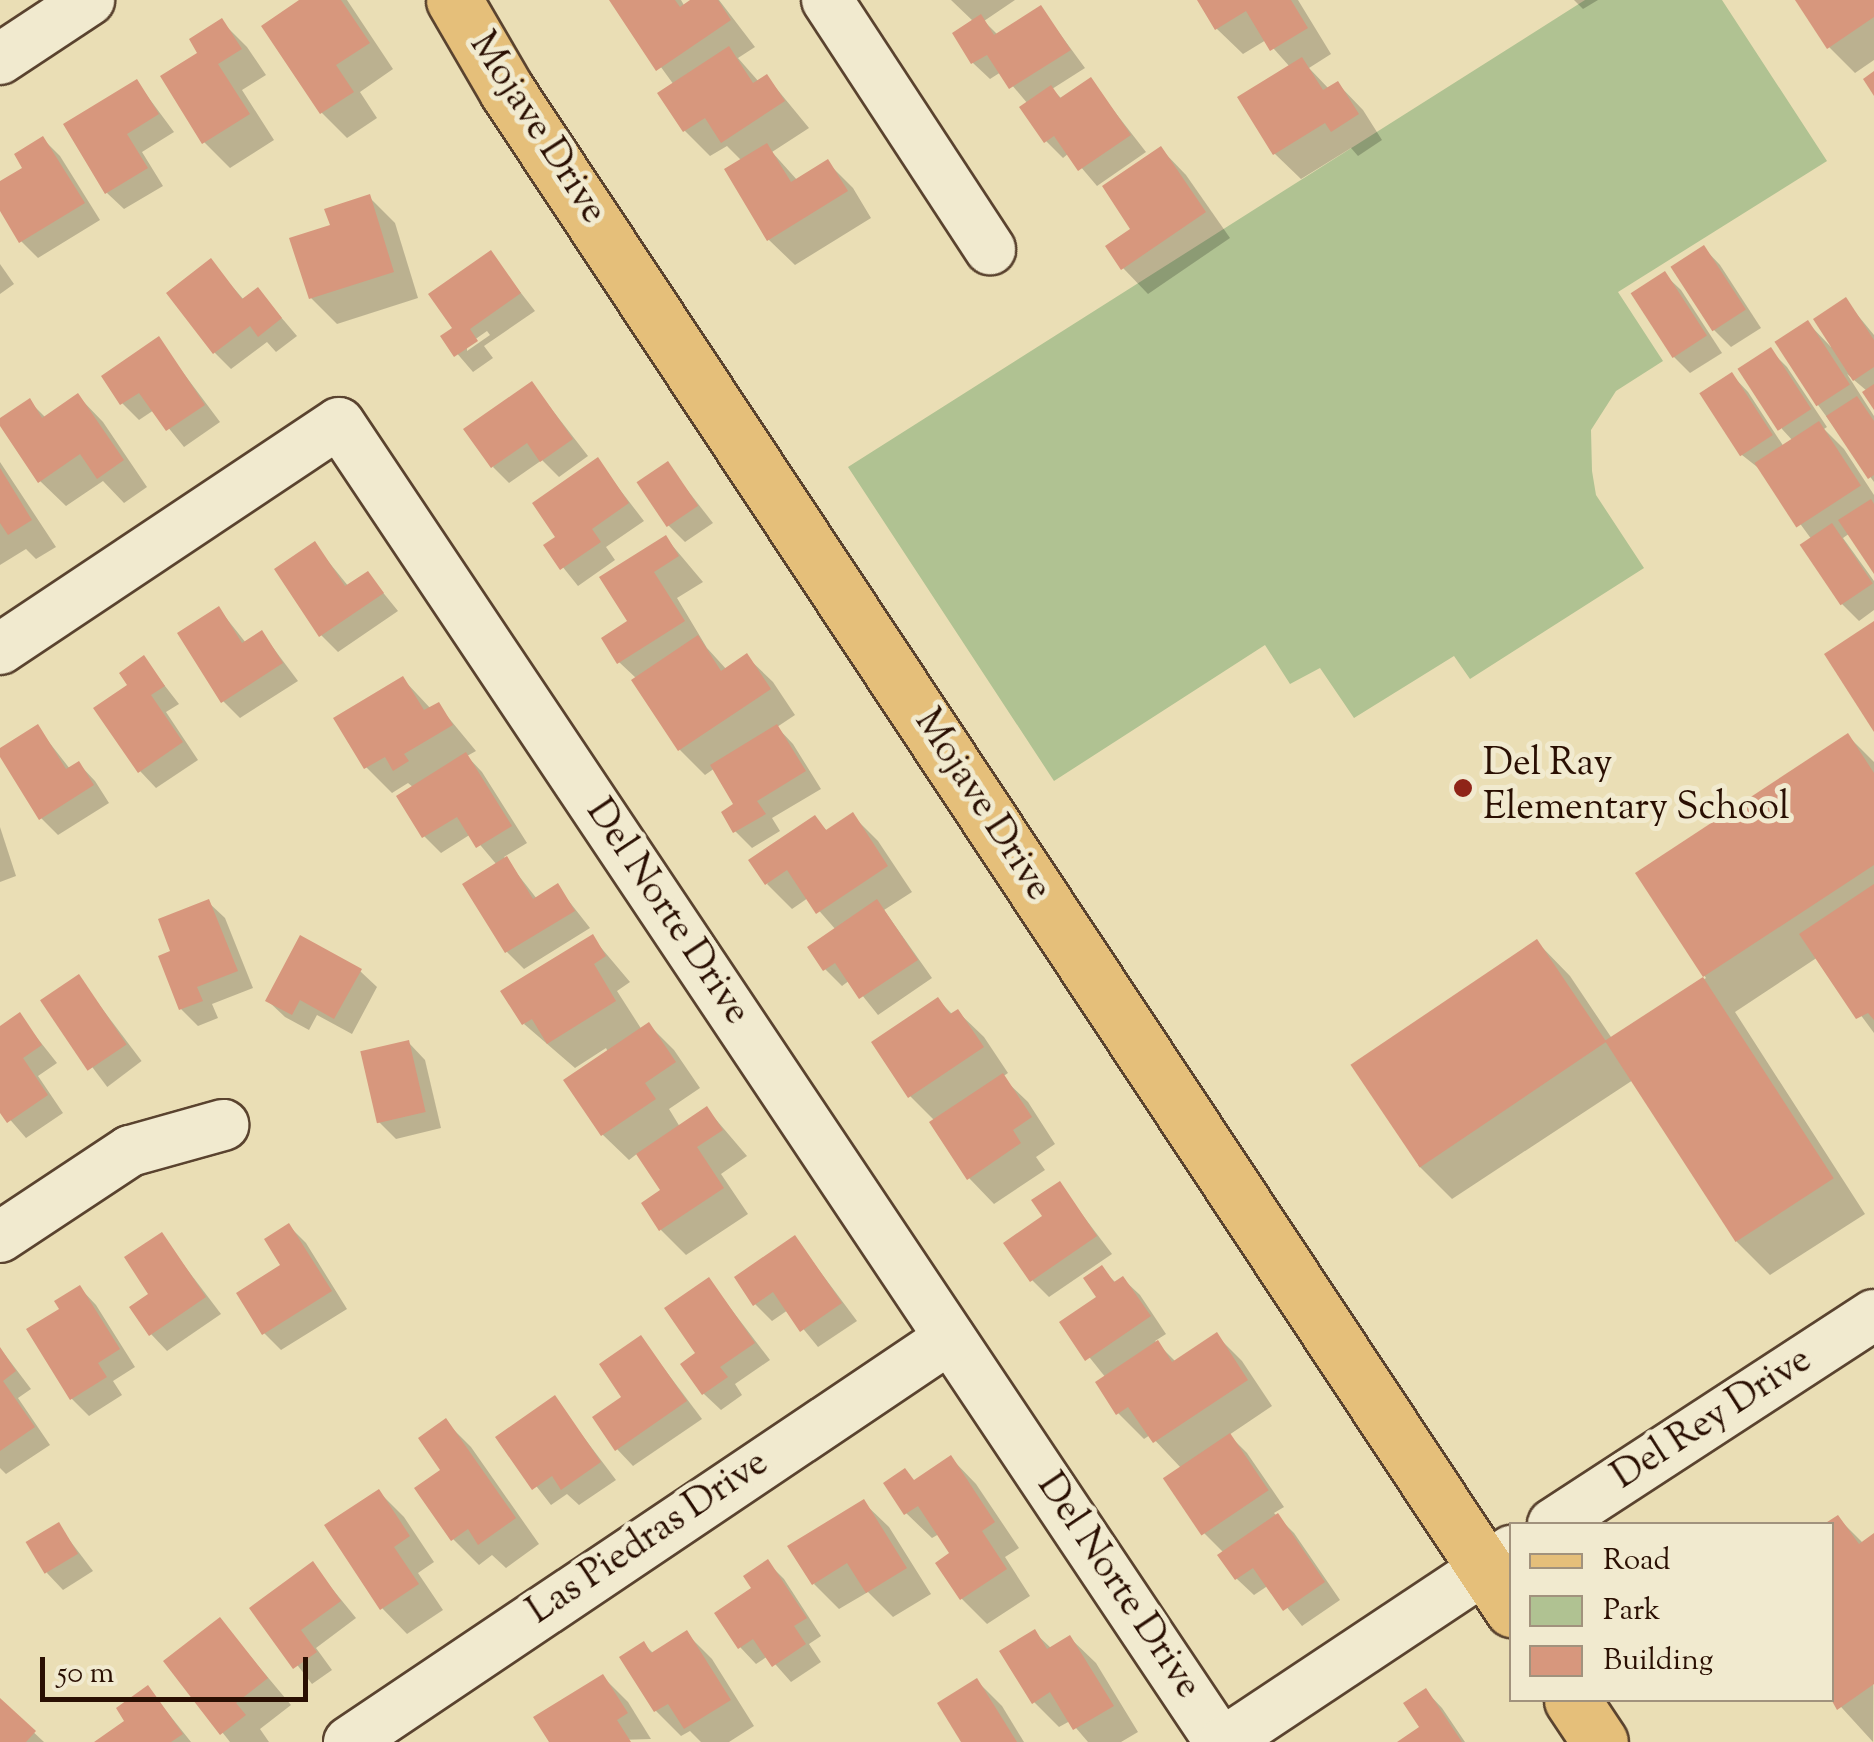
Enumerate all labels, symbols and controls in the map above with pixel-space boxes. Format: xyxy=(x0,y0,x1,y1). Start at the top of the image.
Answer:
street label: Mojave Drive xyxy=(457,25,615,233)
street label: Mojave Drive xyxy=(902,702,1060,910)
place label: Del Ray Elementary School xyxy=(1483,743,1790,832)
marker: Del Ray Elementary School xyxy=(1452,777,1474,799)
street label: Del Norte Drive xyxy=(574,792,758,1034)
street label: Del Rey Drive xyxy=(1605,1339,1821,1501)
street label: Las Piedras Drive xyxy=(520,1442,778,1636)
street label: Del Norte Drive xyxy=(1025,1466,1209,1708)
legend xyxy=(1509,1522,1834,1702)
text: Road xyxy=(1603,1540,1670,1583)
text: Park xyxy=(1603,1590,1660,1633)
scale bar xyxy=(45,1637,312,1699)
text: Building xyxy=(1603,1640,1713,1683)
text: 50 m xyxy=(57,1653,114,1696)

